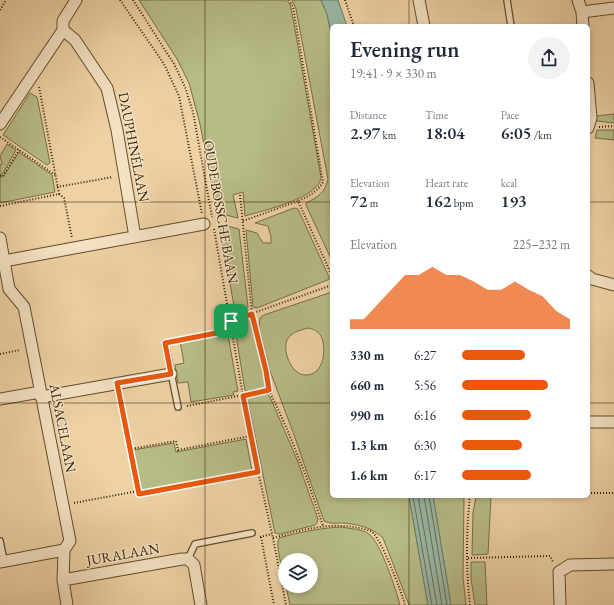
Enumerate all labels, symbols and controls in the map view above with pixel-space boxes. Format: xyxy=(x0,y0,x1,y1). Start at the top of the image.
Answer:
text: Evening run xyxy=(350,35,459,64)
button: share xyxy=(528,37,570,79)
text: 19:41 · 9 × 330 m xyxy=(350,65,437,82)
street label: DAUPHINÉLAAN xyxy=(115,91,153,203)
text: Distance xyxy=(350,108,387,122)
text: Time xyxy=(425,108,448,122)
text: Pace xyxy=(501,108,519,122)
text: 2.97 xyxy=(350,122,380,144)
text: 18:04 xyxy=(425,122,465,144)
text: 6:05 xyxy=(501,122,531,144)
text: km xyxy=(380,128,396,142)
text: /km xyxy=(531,128,552,142)
street label: OUDE BOSSCHE BAAN xyxy=(200,139,242,285)
text: Elevation xyxy=(350,176,390,190)
text: Heart rate xyxy=(425,176,468,190)
text: kcal xyxy=(501,176,517,190)
text: 72 xyxy=(350,190,367,212)
text: 162 xyxy=(425,190,452,212)
text: 193 xyxy=(501,190,527,212)
text: m xyxy=(367,196,378,210)
text: bpm xyxy=(452,196,474,210)
text: Elevation xyxy=(350,236,397,253)
text: 225–232 m xyxy=(513,236,570,253)
pin xyxy=(214,304,248,338)
icon: arrive xyxy=(220,310,242,332)
text: 330 m xyxy=(350,347,384,364)
text: 6:27 xyxy=(414,347,436,364)
text: 660 m xyxy=(350,377,384,394)
text: 5:56 xyxy=(414,377,436,394)
street label: ALSACELAAN xyxy=(45,381,80,474)
text: 990 m xyxy=(350,407,384,424)
text: 6:16 xyxy=(414,407,436,424)
text: 1.3 km xyxy=(350,437,388,454)
text: 6:30 xyxy=(414,437,436,454)
text: 1.6 km xyxy=(350,467,388,484)
text: 6:17 xyxy=(414,467,436,484)
street label: JURALAAN xyxy=(84,539,161,569)
map controls xyxy=(278,553,318,593)
button: layers xyxy=(278,553,318,593)

